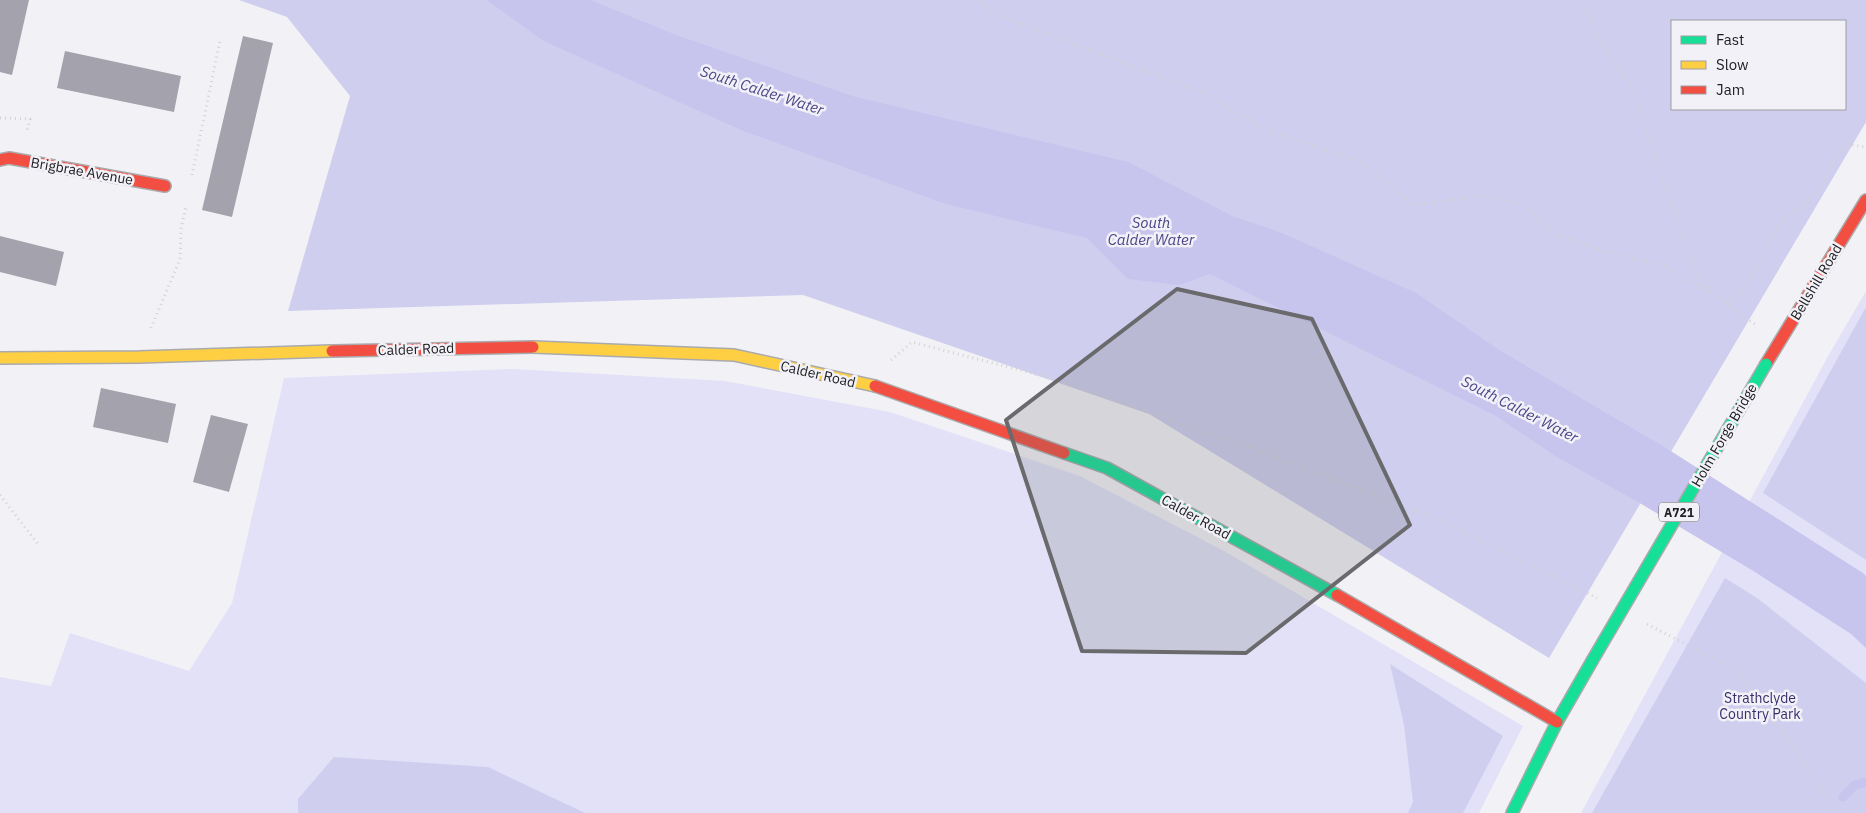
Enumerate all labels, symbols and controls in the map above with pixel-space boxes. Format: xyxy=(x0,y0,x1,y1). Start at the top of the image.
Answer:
legend xyxy=(1671,20,1846,110)
text: Fast xyxy=(1716,30,1744,49)
text: Slow xyxy=(1716,55,1749,74)
water label: South Calder Water xyxy=(698,61,827,119)
text: Jam xyxy=(1716,80,1745,99)
street label: Brigbrae Avenue xyxy=(29,153,135,189)
water label: South Calder Water xyxy=(1108,213,1195,249)
street label: Bellshill Road xyxy=(1786,241,1846,323)
street label: Calder Road xyxy=(377,339,455,359)
street label: Calder Road xyxy=(779,357,857,391)
water label: South Calder Water xyxy=(1458,371,1582,447)
street label: Holm Forge Bridge xyxy=(1687,380,1761,490)
street label: Calder Road xyxy=(1158,491,1234,543)
road number: A721 xyxy=(1659,502,1699,522)
park label: Strathclyde Country Park xyxy=(1719,689,1801,723)

